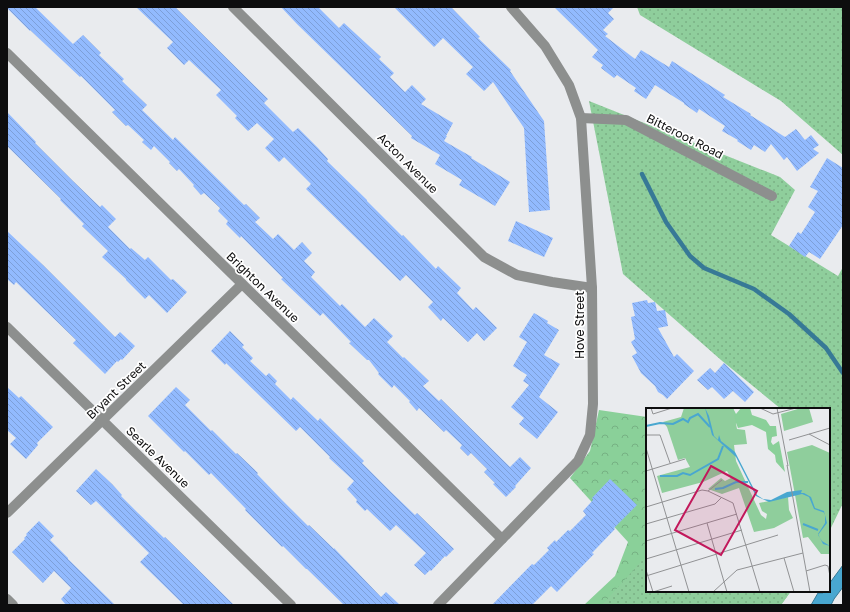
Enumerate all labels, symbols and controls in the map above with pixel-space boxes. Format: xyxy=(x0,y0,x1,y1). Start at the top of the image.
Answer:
street label: Bitteroot Road xyxy=(644,110,726,162)
street label: Acton Avenue xyxy=(375,130,441,196)
street label: Brighton Avenue xyxy=(224,248,303,326)
street label: Hove Street xyxy=(572,291,587,359)
street label: Bryant Street xyxy=(83,358,149,422)
inset map xyxy=(646,408,830,592)
street label: Searle Avenue xyxy=(123,423,193,491)

